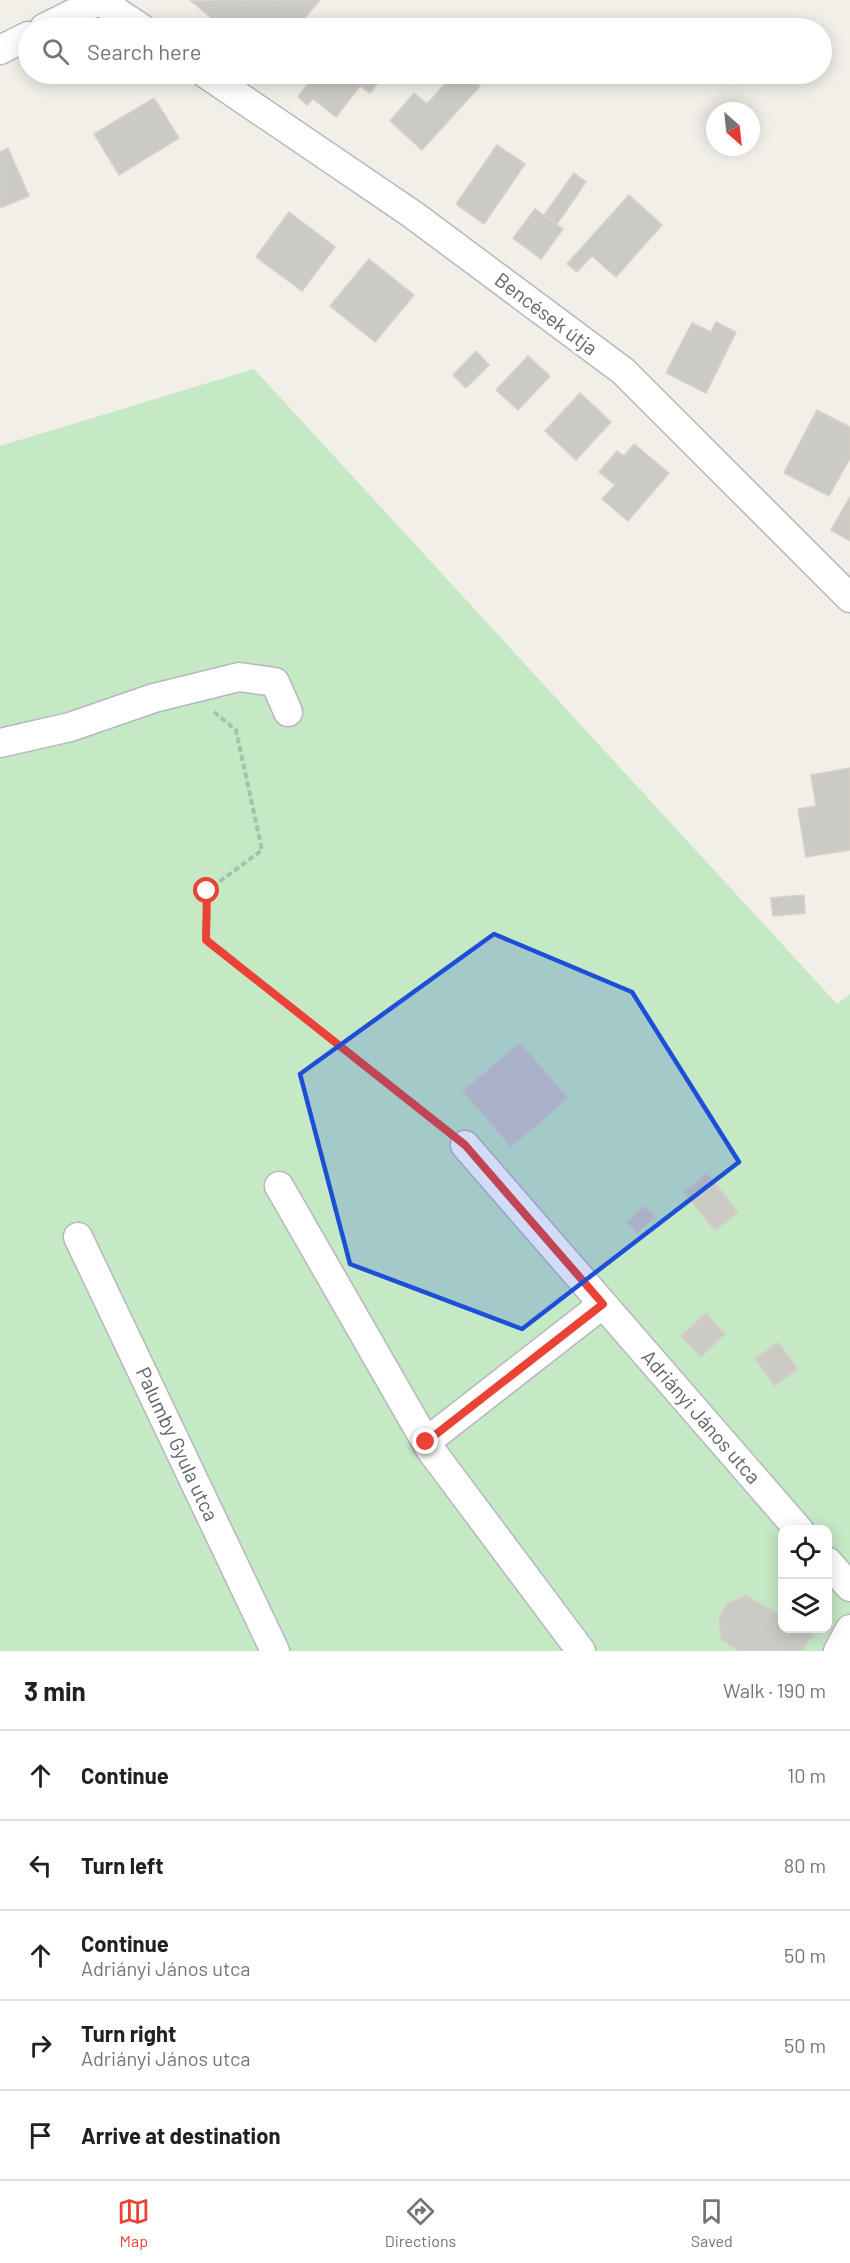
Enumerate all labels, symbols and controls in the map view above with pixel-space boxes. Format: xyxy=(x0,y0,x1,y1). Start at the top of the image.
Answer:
search box xyxy=(18,18,832,84)
icon: search xyxy=(39,35,72,68)
text: Search here xyxy=(87,38,201,64)
north arrow xyxy=(706,102,760,156)
street label: Bencések útja xyxy=(491,267,603,360)
route start xyxy=(193,877,219,903)
street label: Adriányi János utca xyxy=(637,1344,766,1488)
street label: Palumby Gyula utca xyxy=(132,1363,224,1524)
route end xyxy=(412,1428,438,1454)
map controls xyxy=(778,1525,832,1633)
button: locate xyxy=(778,1525,832,1579)
button: layers xyxy=(778,1579,832,1633)
text: 3 min xyxy=(24,1675,86,1706)
text: Walk · 190 m xyxy=(723,1678,826,1702)
icon: ahead xyxy=(24,1759,57,1792)
text: Continue xyxy=(81,1762,169,1788)
text: 10 m xyxy=(787,1763,826,1787)
icon: left xyxy=(24,1849,57,1882)
text: Turn left xyxy=(81,1852,164,1878)
text: 80 m xyxy=(784,1853,826,1877)
text: Continue xyxy=(81,1930,169,1956)
icon: ahead xyxy=(24,1939,57,1972)
text: 50 m xyxy=(784,1943,826,1967)
text: Adriányi János utca xyxy=(81,1956,251,1980)
text: Turn right xyxy=(81,2020,176,2046)
icon: right xyxy=(24,2029,57,2062)
text: 50 m xyxy=(784,2033,826,2057)
text: Adriányi János utca xyxy=(81,2046,251,2070)
icon: arrive xyxy=(24,2119,57,2152)
text: Arrive at destination xyxy=(81,2122,280,2148)
tab: Map xyxy=(117,2195,150,2250)
tab: Directions xyxy=(385,2195,456,2250)
tab: Saved xyxy=(691,2195,733,2250)

